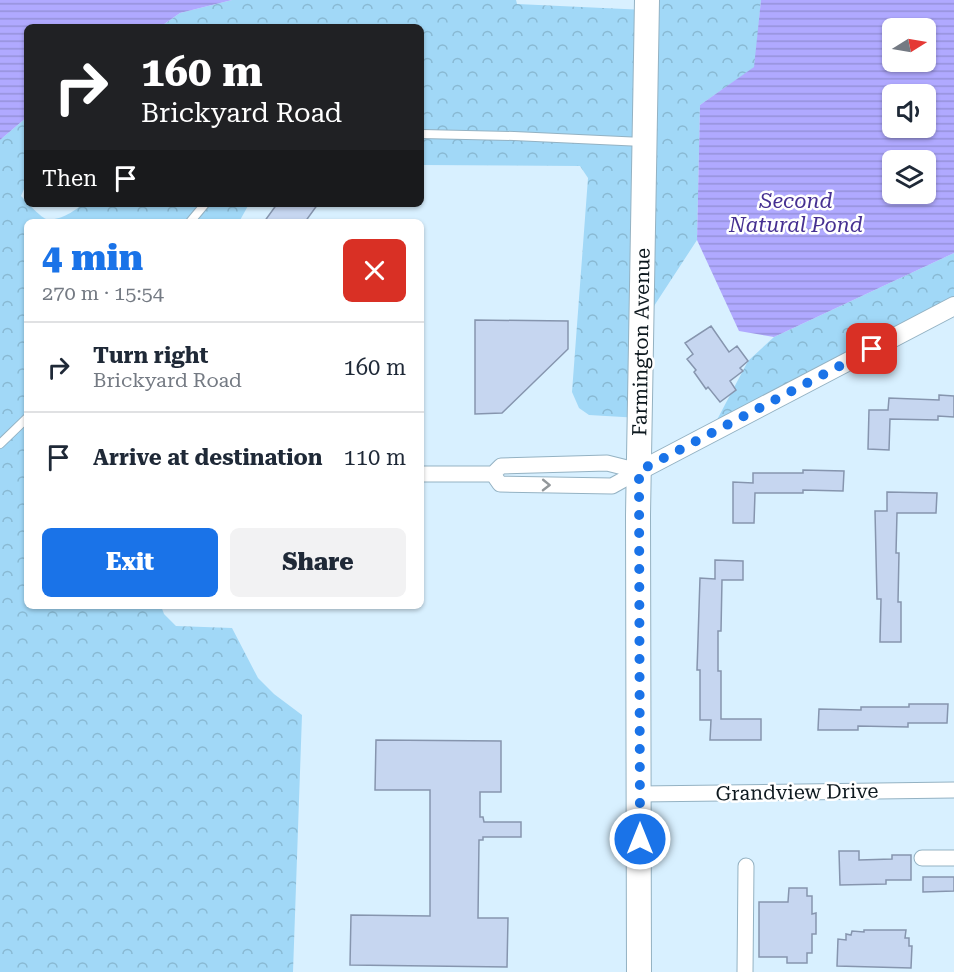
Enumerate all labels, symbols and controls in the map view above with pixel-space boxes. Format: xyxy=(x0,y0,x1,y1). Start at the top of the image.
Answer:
north arrow xyxy=(882,18,936,72)
map controls xyxy=(882,18,936,204)
text: 160 m xyxy=(141,47,263,96)
icon: right xyxy=(42,48,120,126)
button: sound xyxy=(882,84,936,138)
text: Brickyard Road xyxy=(141,97,342,129)
button: layers xyxy=(882,150,936,204)
icon: arrive xyxy=(109,162,142,195)
text: Then xyxy=(42,166,97,191)
water label: Second Natural Pond xyxy=(728,189,863,237)
text: 4 min xyxy=(42,237,143,279)
button: close xyxy=(343,239,406,302)
street label: Farmington Avenue xyxy=(627,248,655,436)
text: 270 m · 15:54 xyxy=(42,281,164,305)
pin xyxy=(846,323,897,374)
icon: arrive xyxy=(855,332,888,365)
text: Turn right xyxy=(93,343,208,368)
icon: right xyxy=(42,351,75,384)
text: 160 m xyxy=(343,355,406,380)
text: Brickyard Road xyxy=(93,368,242,392)
icon: arrive xyxy=(42,441,75,474)
text: Arrive at destination xyxy=(93,445,322,470)
text: 110 m xyxy=(343,445,406,470)
one-way arrow xyxy=(541,479,550,491)
button: Exit xyxy=(42,528,218,597)
button: Share xyxy=(230,528,406,597)
street label: Grandview Drive xyxy=(715,779,879,805)
position arrow xyxy=(608,807,672,871)

